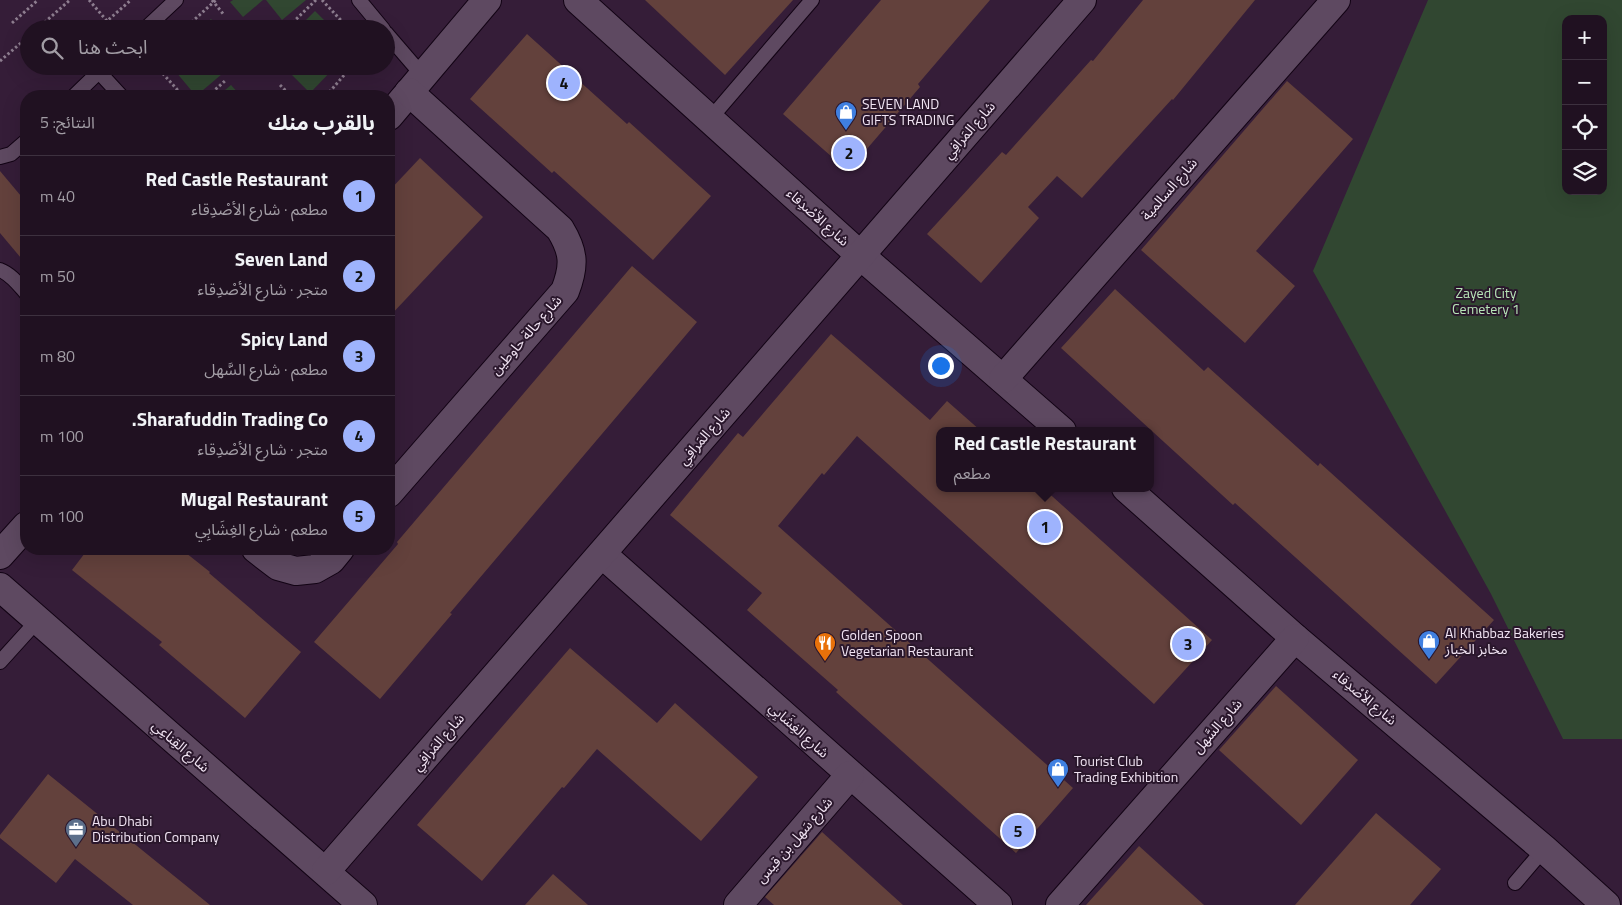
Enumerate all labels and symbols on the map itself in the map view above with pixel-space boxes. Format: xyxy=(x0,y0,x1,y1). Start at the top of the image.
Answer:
pin: 4 xyxy=(548,64,580,102)
place label: SEVEN LAND GIFTS TRADING xyxy=(862,93,954,130)
street label: شارع المَرافِي xyxy=(938,96,1001,164)
shop icon: SEVEN LAND GIFTS TRADING xyxy=(834,100,858,131)
pin: 2 xyxy=(833,134,865,172)
street label: شارع السالمية xyxy=(1135,153,1203,225)
street label: شارع الأصْدِقاء xyxy=(782,183,854,251)
park label: Zayed City Cemetery 1 xyxy=(1452,282,1520,319)
street label: شارع حالة حاوطين xyxy=(485,290,567,380)
your location xyxy=(928,353,954,379)
street label: شارع المَرافِي xyxy=(673,402,736,470)
pin: 1 xyxy=(1029,508,1061,546)
place label: Al Khabbaz Bakeries مخابز الخباز xyxy=(1444,622,1564,659)
place label: Golden Spoon Vegetarian Restaurant xyxy=(841,624,973,661)
pin: 3 xyxy=(1172,625,1204,663)
shop icon: Al Khabbaz Bakeries مخابز الخباز xyxy=(1417,629,1441,660)
restaurant icon: Golden Spoon Vegetarian Restaurant xyxy=(813,631,837,662)
street label: شارع الأصْدِقاء xyxy=(1328,663,1402,731)
street label: شارع السَّهل xyxy=(1187,694,1247,758)
street label: شارع الغِشَابِي xyxy=(764,697,834,763)
street label: شارع المَرافِي xyxy=(407,708,470,776)
street label: شارع القِناعِي xyxy=(147,715,215,778)
place label: Tourist Club Trading Exhibition xyxy=(1074,750,1178,787)
shop icon: Tourist Club Trading Exhibition xyxy=(1046,757,1070,788)
street label: شارع سَهل بن قيس xyxy=(750,792,838,888)
place label: Abu Dhabi Distribution Company xyxy=(92,810,220,847)
pin: 5 xyxy=(1002,812,1034,850)
office icon: Abu Dhabi Distribution Company xyxy=(64,817,88,848)

